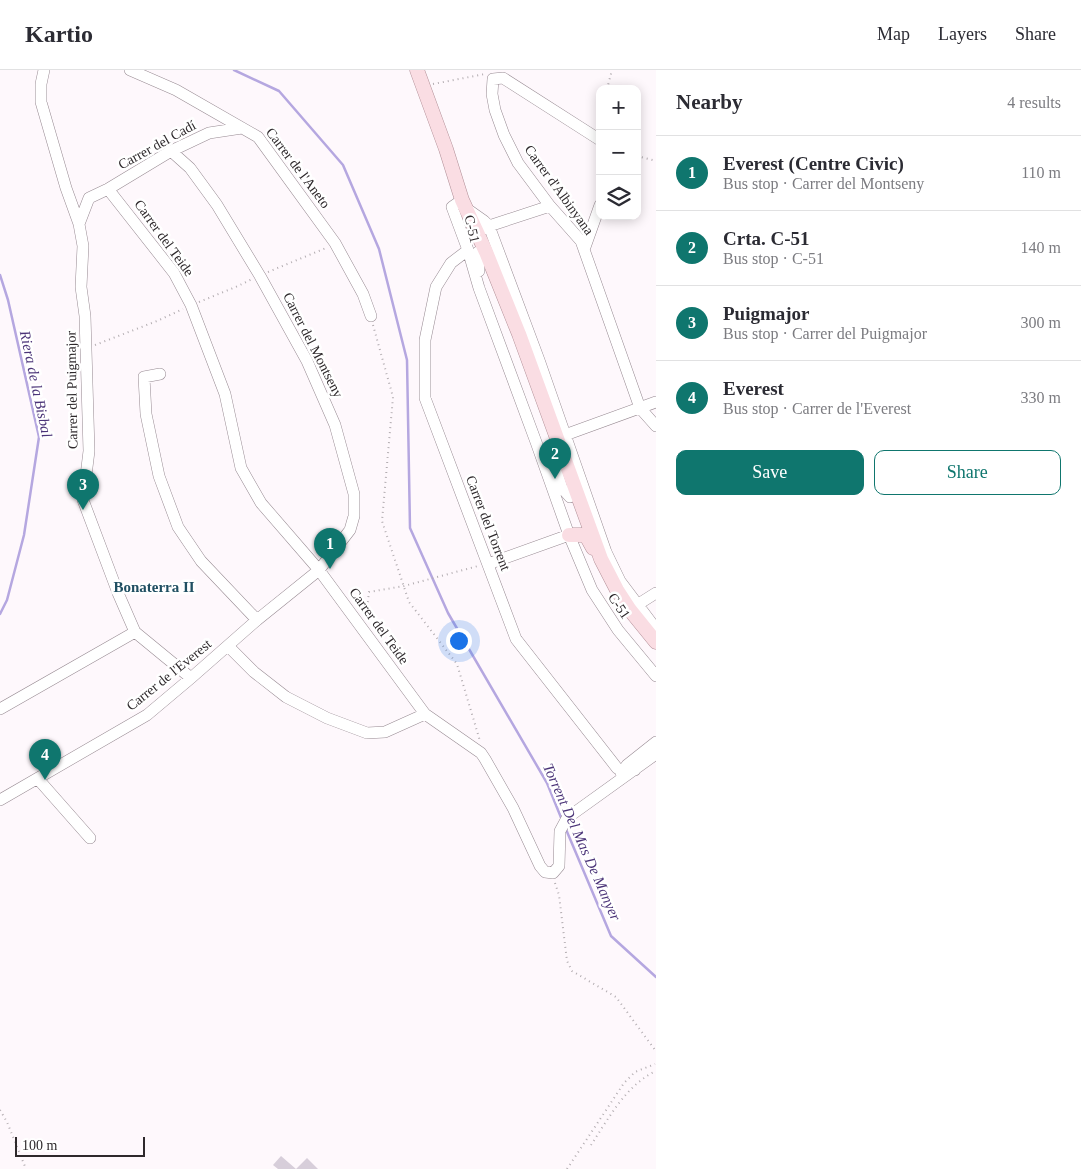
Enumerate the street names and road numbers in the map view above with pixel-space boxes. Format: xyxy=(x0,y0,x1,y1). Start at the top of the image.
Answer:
street label: Carrer del Cadí xyxy=(116,117,198,172)
street label: Carrer de l'Aneto xyxy=(263,125,333,211)
street label: Carrer d'Albinyana xyxy=(521,142,597,238)
street label: Carrer del Teide xyxy=(131,197,197,279)
street label: C-51 xyxy=(462,214,482,244)
street label: Carrer del Montseny xyxy=(280,290,346,400)
street label: Carrer del Puigmajor xyxy=(63,330,81,449)
street label: Carrer del Torrent xyxy=(463,473,513,573)
street label: Carrer del Teide xyxy=(346,585,412,667)
street label: C-51 xyxy=(605,590,633,622)
street label: Carrer de l'Everest xyxy=(124,636,214,714)

